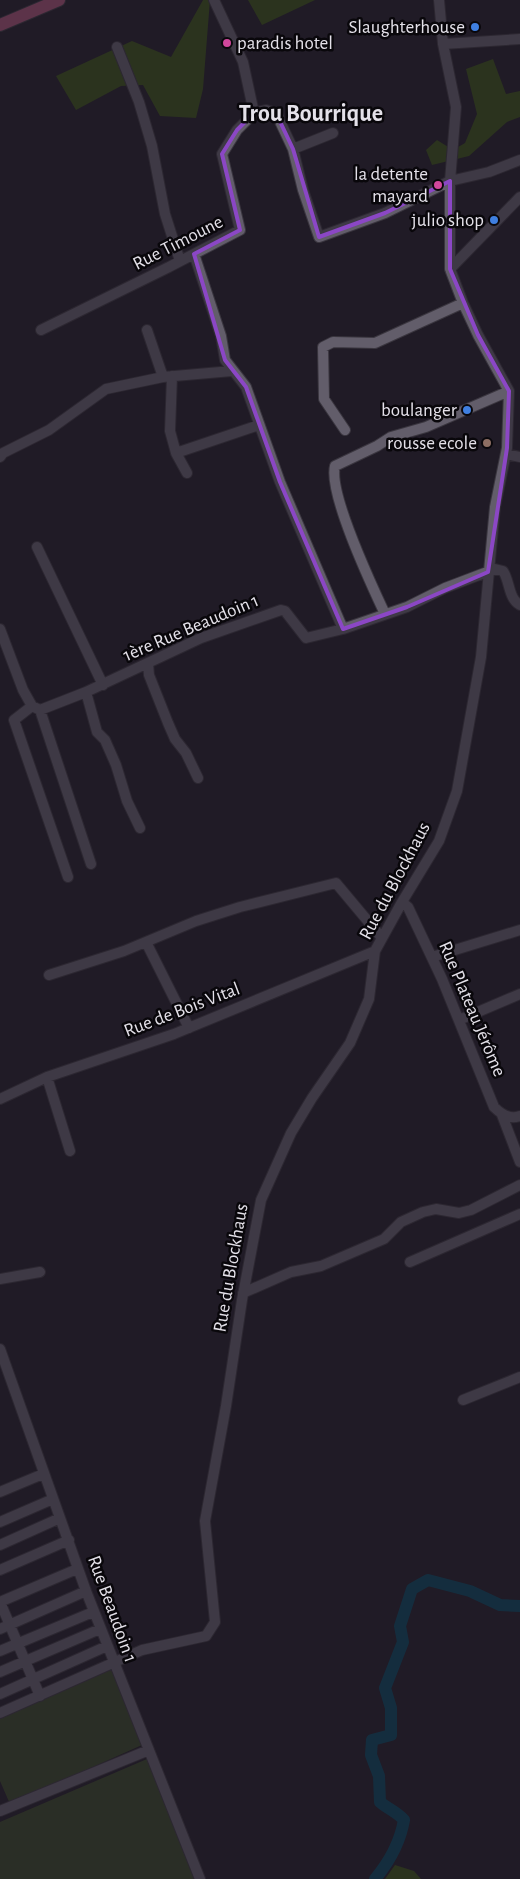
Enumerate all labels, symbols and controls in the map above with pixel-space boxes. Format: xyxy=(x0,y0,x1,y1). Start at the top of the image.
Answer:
place label: Slaughterhouse xyxy=(349,18,465,37)
marker: Slaughterhouse xyxy=(469,21,481,33)
place label: paradis hotel xyxy=(237,34,333,53)
marker: paradis hotel xyxy=(221,37,233,49)
district label: Trou Bourrique xyxy=(239,102,383,126)
place label: la detente mayard xyxy=(354,165,428,206)
marker: la detente mayard xyxy=(432,179,444,191)
place label: julio shop xyxy=(412,211,484,230)
street label: Rue Timoune xyxy=(130,212,226,274)
marker: julio shop xyxy=(488,214,500,226)
place label: boulanger xyxy=(381,401,457,420)
marker: boulanger xyxy=(461,404,473,416)
place label: rousse ecole xyxy=(387,434,477,453)
marker: rousse ecole xyxy=(481,437,493,449)
street label: 1ère Rue Beaudoin 1 xyxy=(120,591,262,665)
street label: Rue du Blockhaus xyxy=(356,819,434,943)
street label: Rue Plateau Jérôme xyxy=(435,939,509,1079)
street label: Rue de Bois Vital xyxy=(121,979,243,1041)
street label: Rue du Blockhaus xyxy=(210,1202,252,1334)
street label: Rue Beaudoin 1 xyxy=(84,1553,140,1665)

